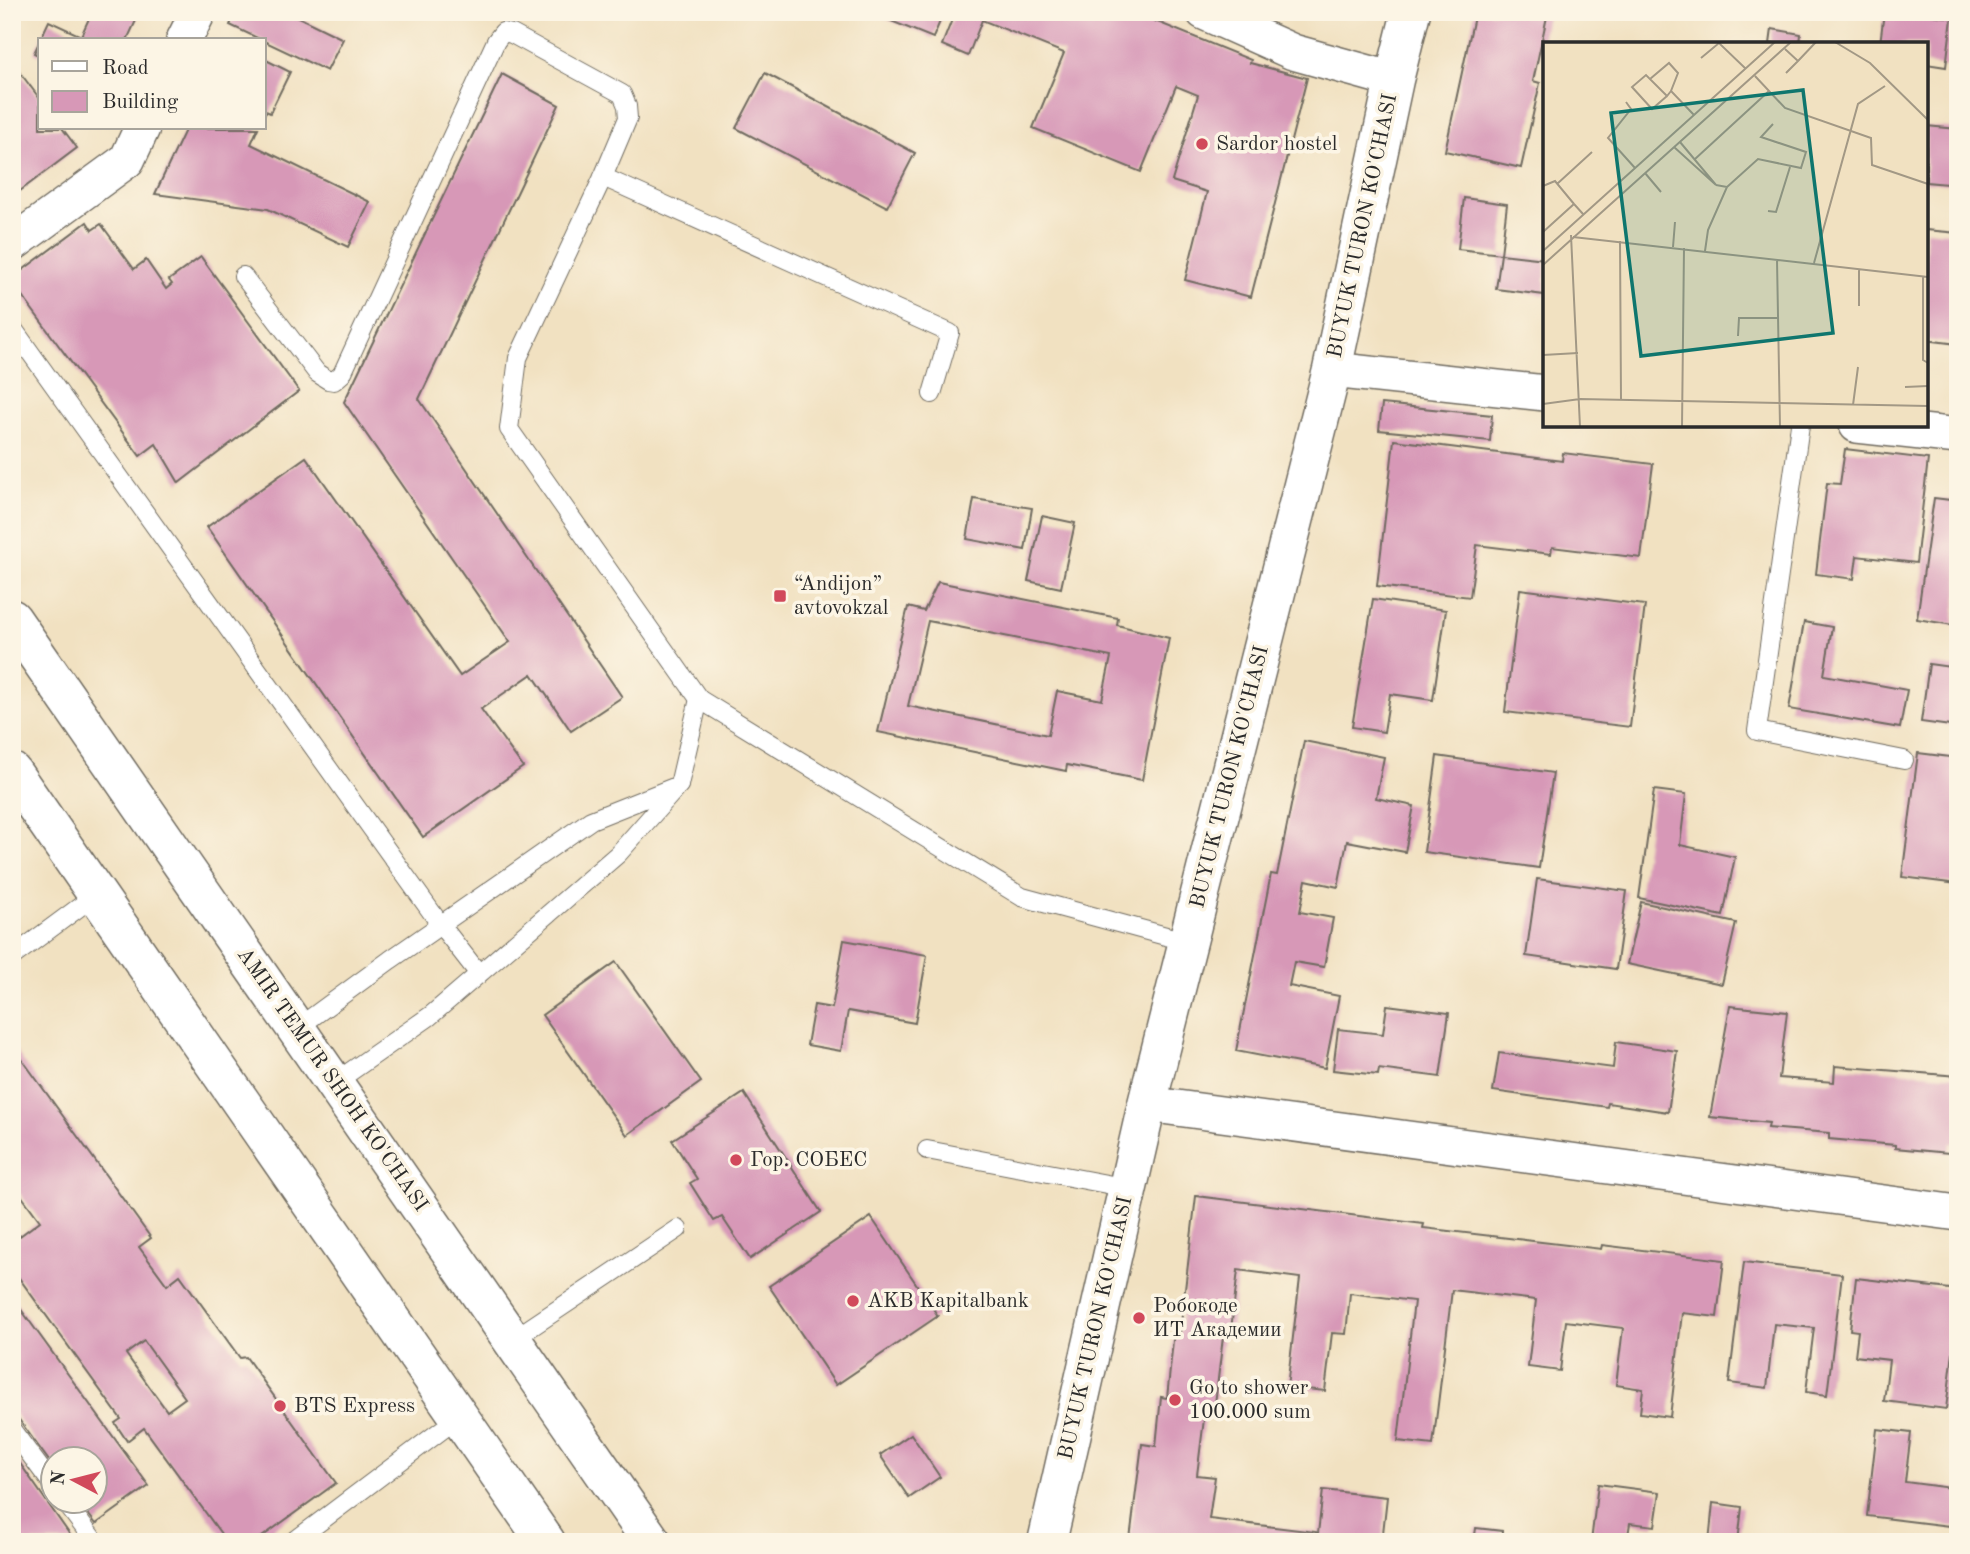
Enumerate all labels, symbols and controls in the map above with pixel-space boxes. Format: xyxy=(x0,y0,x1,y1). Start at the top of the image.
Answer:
legend xyxy=(38,38,266,130)
inset map xyxy=(1543,42,1928,427)
text: Road xyxy=(102,58,149,79)
text: Building xyxy=(102,92,179,113)
street label: BUYUK TURON KO'CHASI xyxy=(1325,92,1401,360)
place label: Sardor hostel xyxy=(1216,134,1338,155)
marker: Sardor hostel xyxy=(1194,136,1210,152)
place label: “Andijon” avtovokzal xyxy=(794,574,889,619)
marker: “Andijon” avtovokzal xyxy=(772,588,788,604)
street label: BUYUK TURON KO'CHASI xyxy=(1187,644,1273,910)
street label: AMIR TEMUR SHOH KO'CHASI xyxy=(233,944,431,1216)
place label: Гор. СОБЕС xyxy=(750,1150,867,1171)
marker: Гор. СОБЕС xyxy=(728,1152,744,1168)
street label: BUYUK TURON KO'CHASI xyxy=(1055,1194,1137,1462)
place label: AKB Kapitalbank xyxy=(867,1291,1029,1312)
marker: AKB Kapitalbank xyxy=(845,1293,861,1309)
place label: Робокоде ИТ Академии xyxy=(1153,1296,1282,1341)
marker: Робокоде ИТ Академии xyxy=(1131,1310,1147,1326)
place label: Go to shower 100.000 sum xyxy=(1189,1378,1311,1423)
marker: Go to shower 100.000 sum xyxy=(1167,1392,1183,1408)
place label: BTS Express xyxy=(294,1396,415,1417)
marker: BTS Express xyxy=(272,1398,288,1414)
north arrow xyxy=(38,1446,108,1516)
text: N xyxy=(49,1469,70,1487)

